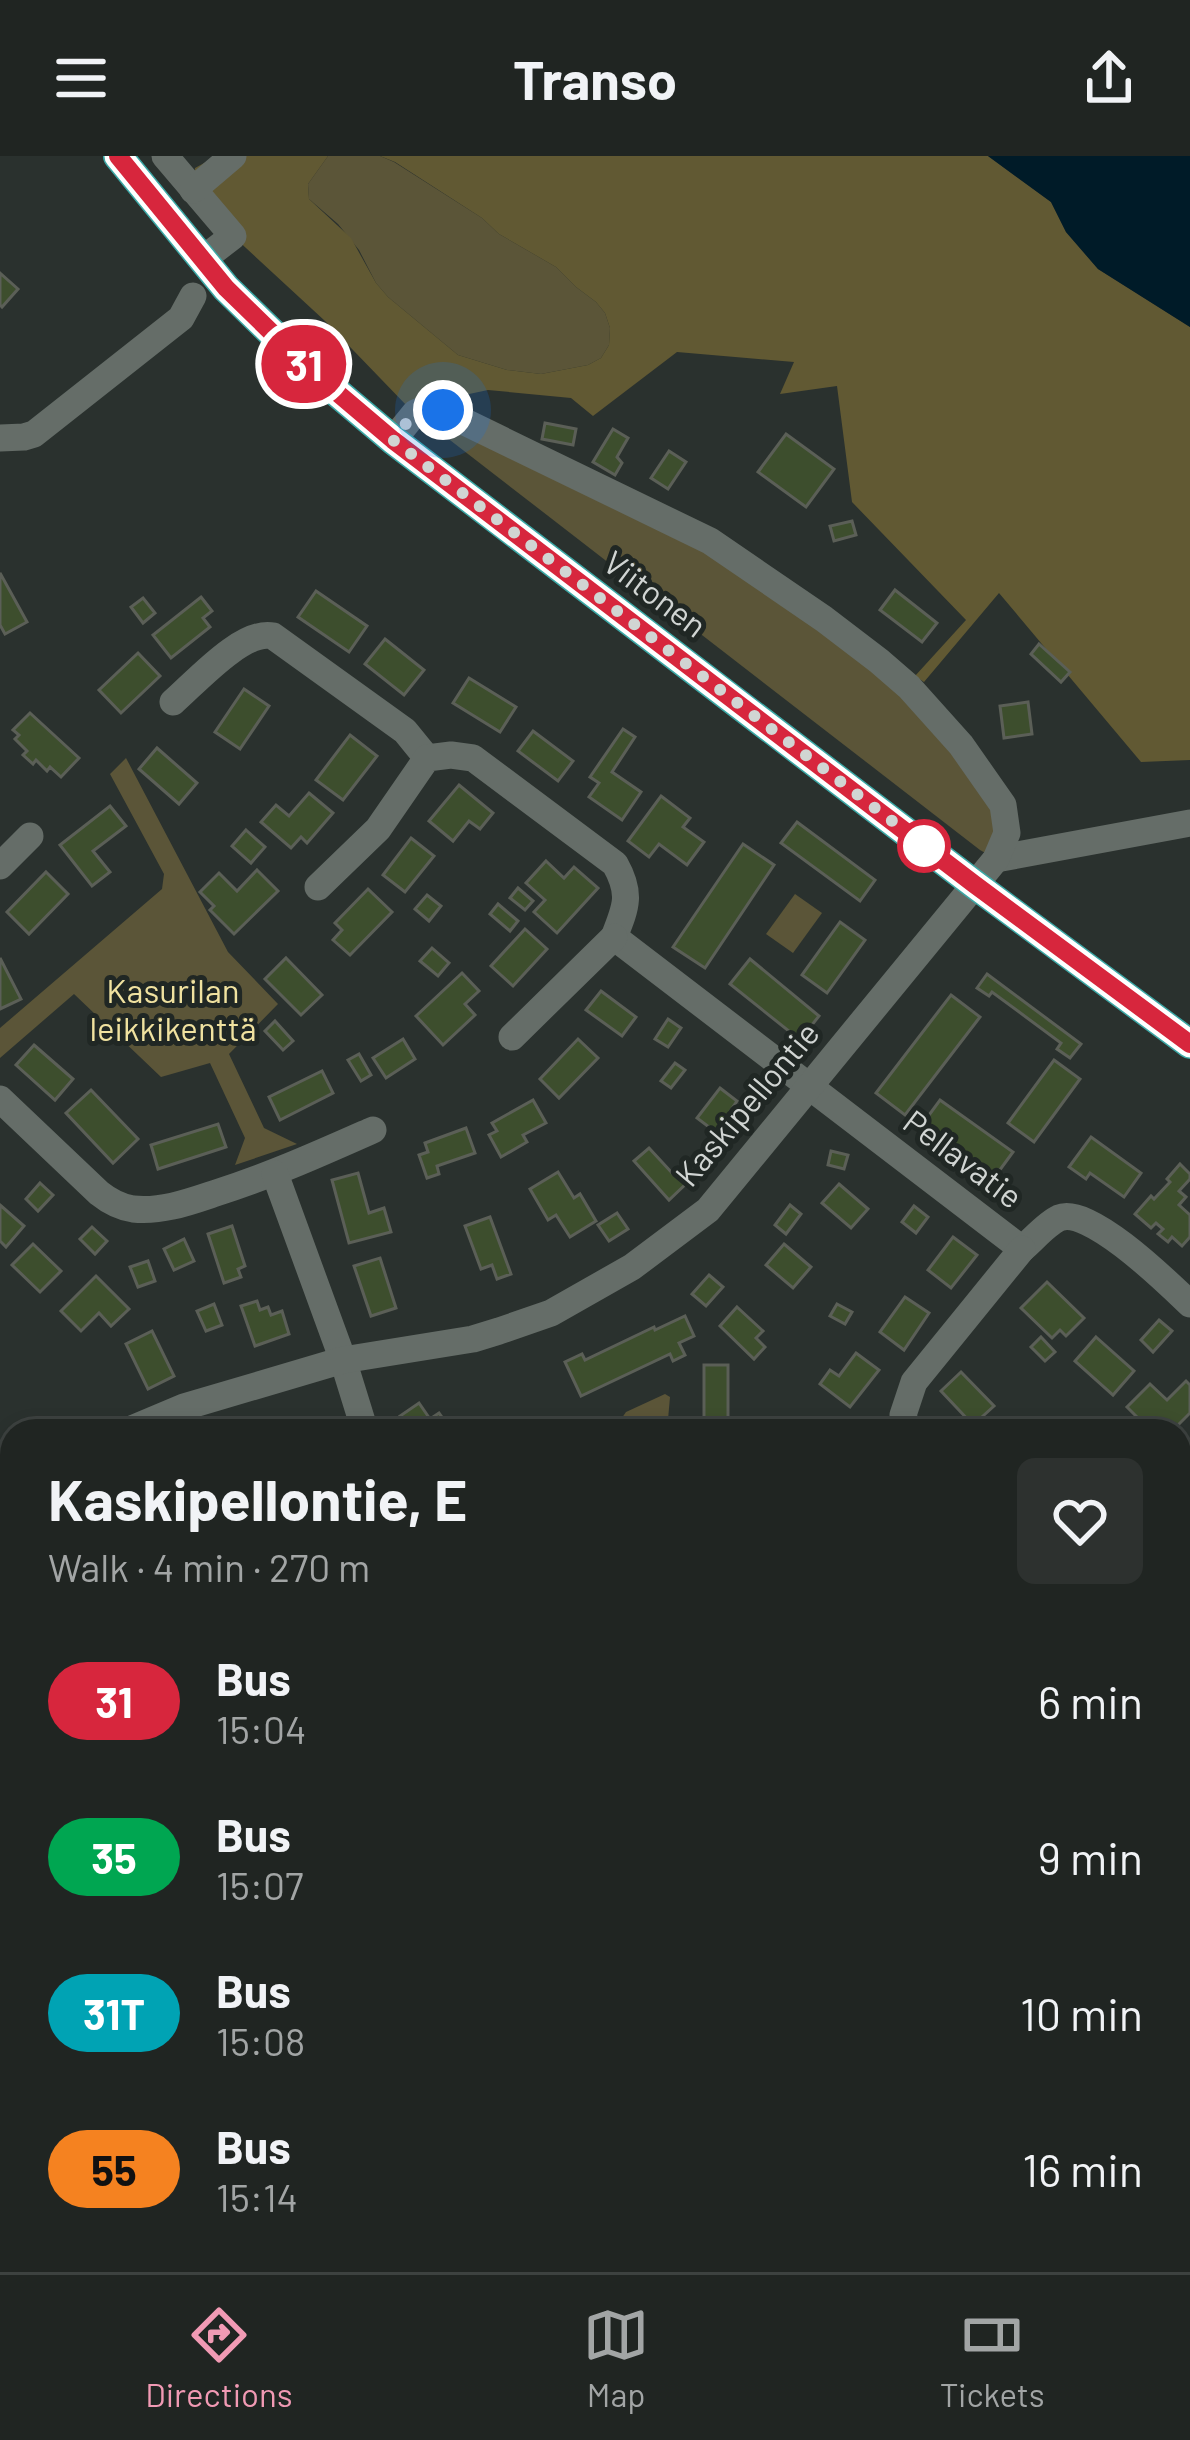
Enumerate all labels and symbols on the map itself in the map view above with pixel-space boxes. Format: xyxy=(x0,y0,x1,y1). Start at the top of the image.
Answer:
line badge: 31 xyxy=(250,325,358,403)
your location xyxy=(413,380,473,440)
street label: Viitonen xyxy=(596,542,715,645)
unlabelled marker xyxy=(899,821,949,871)
park label: Kasurilan leikkikenttä xyxy=(89,970,257,1048)
street label: Kaskipellontie xyxy=(666,1013,827,1194)
street label: Pellavatie xyxy=(896,1101,1031,1216)

